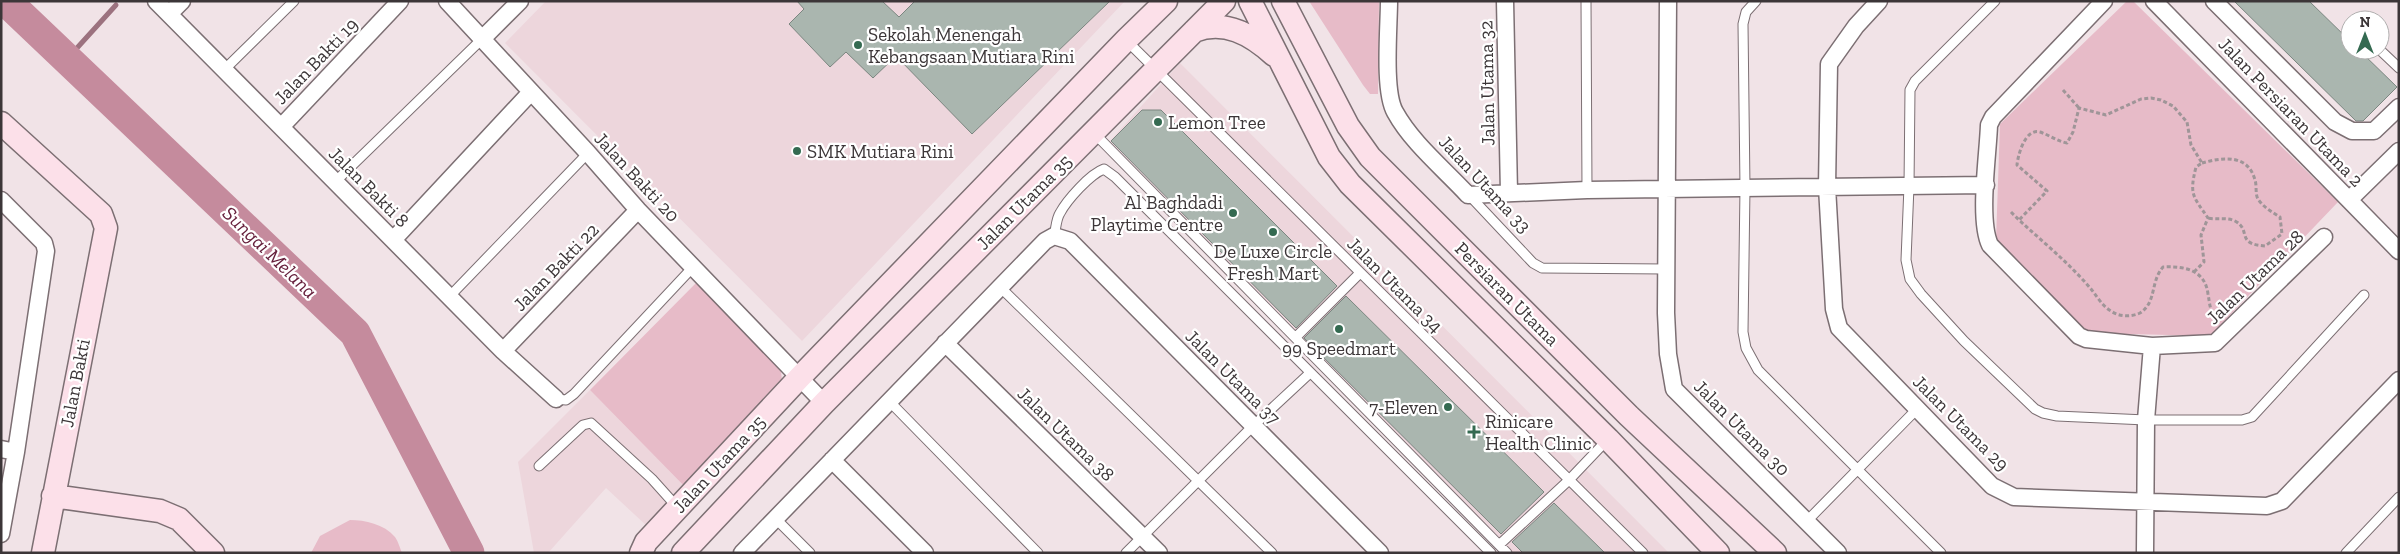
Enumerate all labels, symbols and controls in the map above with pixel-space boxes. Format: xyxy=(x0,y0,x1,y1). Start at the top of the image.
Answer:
north arrow xyxy=(2340,10,2390,60)
street label: Jalan Bakti 19 xyxy=(269,13,363,109)
text: N xyxy=(2360,14,2371,31)
street label: Jalan Utama 32 xyxy=(1474,20,1500,146)
place label: Sekolah Menengah Kebangsaan Mutiara Rini xyxy=(868,23,1075,68)
street label: Jalan Persiaran Utama 2 xyxy=(2214,33,2368,191)
marker: Sekolah Menengah Kebangsaan Mutiara Rini xyxy=(852,39,864,51)
place label: Lemon Tree xyxy=(1168,111,1266,134)
marker: Lemon Tree xyxy=(1152,116,1164,128)
street label: Jalan Bakti 20 xyxy=(589,127,685,227)
street label: Jalan Utama 33 xyxy=(1434,130,1536,238)
place label: SMK Mutiara Rini xyxy=(807,140,953,163)
street label: Jalan Bakti 8 xyxy=(324,142,414,232)
marker: SMK Mutiara Rini xyxy=(791,145,803,157)
street label: Jalan Utama 35 xyxy=(972,150,1076,254)
place label: Al Baghdadi Playtime Centre xyxy=(1090,191,1223,236)
water label: Sungai Melana xyxy=(218,201,322,303)
marker: Al Baghdadi Playtime Centre xyxy=(1227,207,1239,219)
street label: Jalan Bakti 22 xyxy=(508,218,604,316)
street label: Jalan Utama 28 xyxy=(2202,225,2308,329)
marker: De Luxe Circle Fresh Mart xyxy=(1267,226,1279,238)
street label: Jalan Utama 34 xyxy=(1342,232,1448,338)
street label: Persiaran Utama xyxy=(1450,237,1564,351)
place label: De Luxe Circle Fresh Mart xyxy=(1214,240,1332,285)
marker: 99 Speedmart xyxy=(1333,323,1345,335)
street label: Jalan Utama 37 xyxy=(1181,325,1285,429)
street label: Jalan Bakti xyxy=(55,337,95,429)
place label: 99 Speedmart xyxy=(1282,337,1396,360)
street label: Jalan Utama 29 xyxy=(1908,370,2014,476)
street label: Jalan Utama 30 xyxy=(1689,375,1795,481)
street label: Jalan Utama 38 xyxy=(1013,382,1119,486)
place label: 7-Eleven xyxy=(1369,396,1438,419)
marker: 7-Eleven xyxy=(1442,401,1454,413)
street label: Jalan Utama 35 xyxy=(668,410,770,518)
place label: Rinicare Health Clinic xyxy=(1485,410,1592,455)
marker: Rinicare Health Clinic xyxy=(1467,425,1481,439)

